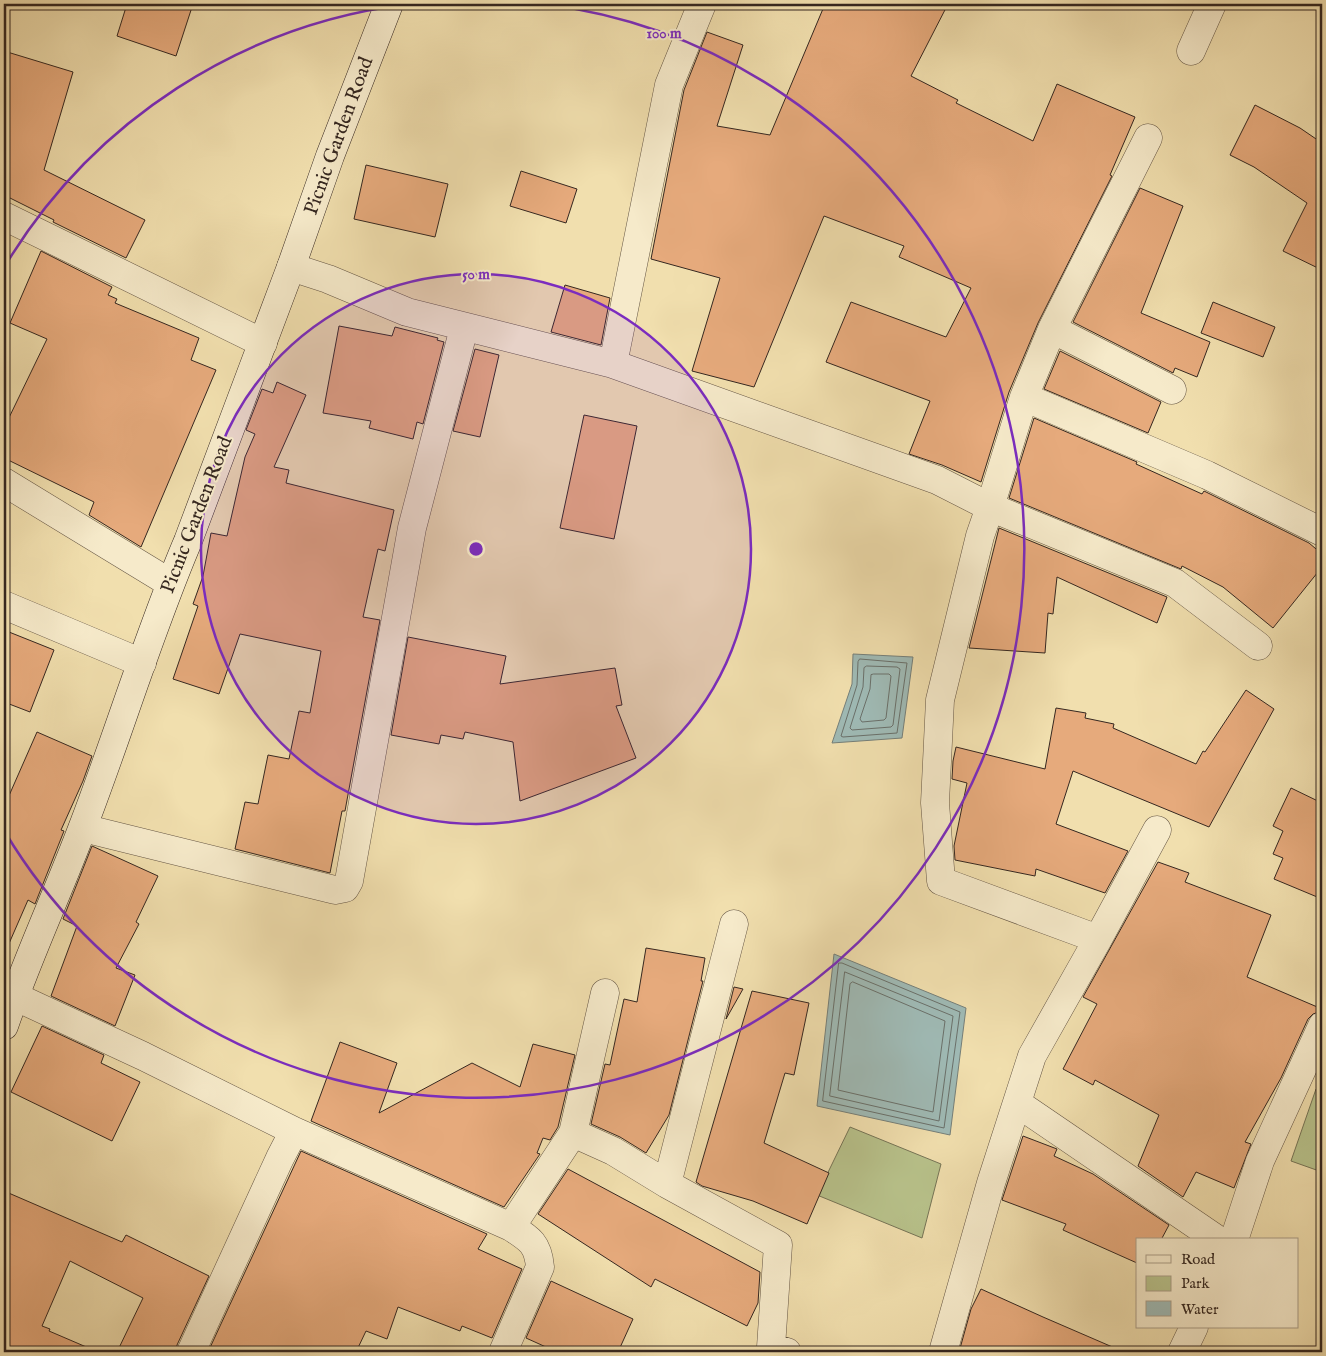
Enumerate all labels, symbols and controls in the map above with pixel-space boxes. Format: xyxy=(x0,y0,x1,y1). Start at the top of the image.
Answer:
text: 100 m xyxy=(646,24,682,43)
street label: Picnic Garden Road xyxy=(299,53,379,218)
text: 50 m xyxy=(462,265,490,284)
street label: Picnic Garden Road xyxy=(156,433,239,597)
centre of rings xyxy=(467,540,485,558)
legend xyxy=(1136,1238,1298,1328)
text: Road xyxy=(1181,1250,1216,1269)
text: Park xyxy=(1181,1274,1211,1293)
text: Water xyxy=(1181,1300,1219,1319)

